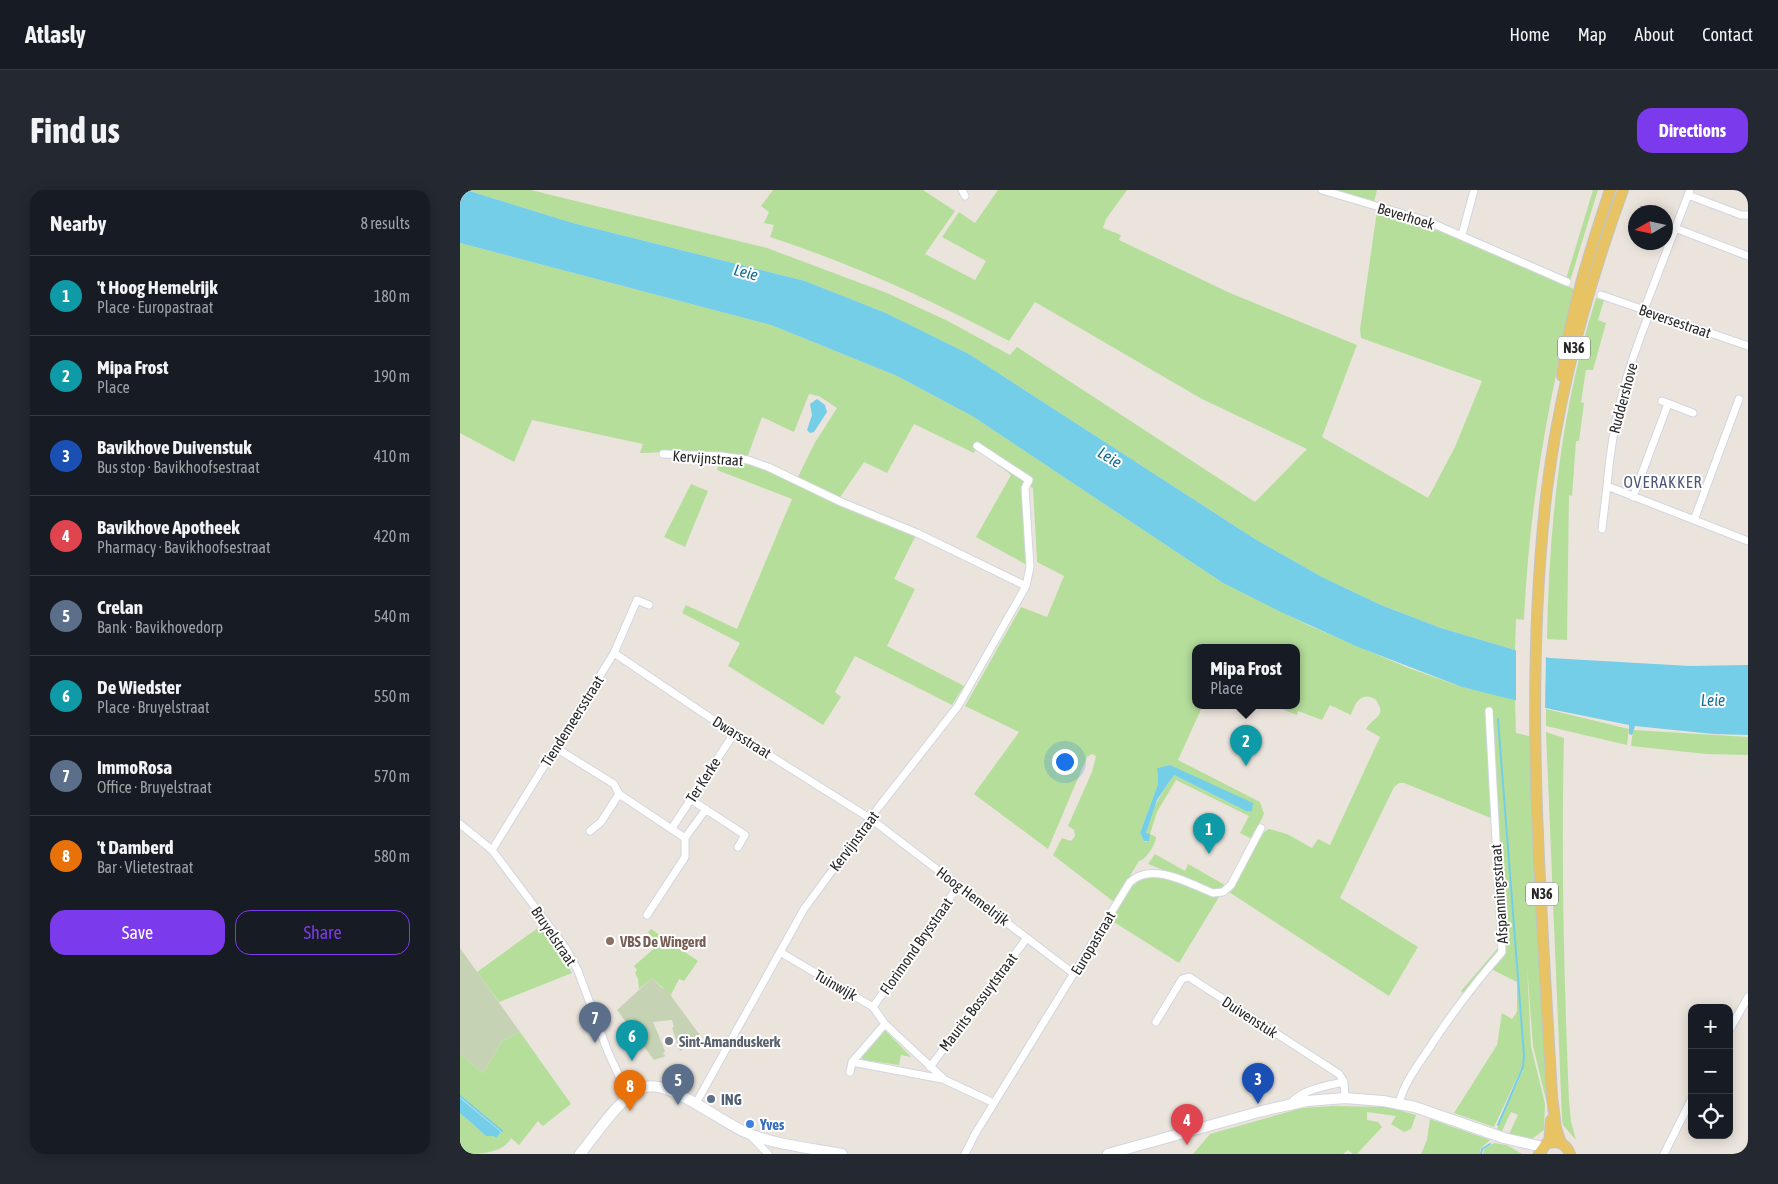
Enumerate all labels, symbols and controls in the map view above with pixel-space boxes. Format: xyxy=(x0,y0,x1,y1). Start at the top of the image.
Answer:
text: Atlasly xyxy=(25,21,86,48)
text: Home xyxy=(1510,24,1550,45)
text: Map xyxy=(1578,24,1607,45)
text: About xyxy=(1635,24,1674,45)
text: Contact xyxy=(1702,24,1753,45)
button: Directions xyxy=(1637,108,1748,153)
text: Find us xyxy=(30,110,120,150)
street label: Beverhoek xyxy=(1375,199,1437,233)
north arrow xyxy=(1628,205,1673,250)
text: Nearby xyxy=(50,211,106,235)
text: 8 results xyxy=(360,214,410,232)
water label: Leie xyxy=(732,260,760,284)
text: 't Hoog Hemelrijk xyxy=(97,276,218,298)
text: 1 xyxy=(62,287,70,305)
text: 180 m xyxy=(374,287,410,305)
text: Place · Europastraat xyxy=(97,298,213,316)
street label: Beversestraat xyxy=(1637,301,1713,341)
road number: N36 xyxy=(1558,336,1590,360)
text: Mipa Frost xyxy=(97,356,169,378)
street label: Ruddershove xyxy=(1605,361,1641,435)
text: 2 xyxy=(62,367,70,385)
text: 190 m xyxy=(374,367,410,385)
text: Place xyxy=(97,378,130,396)
text: Bavikhove Duivenstuk xyxy=(97,436,252,458)
water label: Leie xyxy=(1095,443,1125,471)
text: 3 xyxy=(62,447,70,465)
text: 410 m xyxy=(374,447,410,465)
street label: Kervijnstraat xyxy=(672,447,744,469)
text: Bus stop · Bavikhoofsestraat xyxy=(97,458,260,476)
district label: OVERAKKER xyxy=(1623,473,1703,491)
text: Bavikhove Apotheek xyxy=(97,516,240,538)
text: 4 xyxy=(62,527,70,545)
text: 420 m xyxy=(374,527,410,545)
text: Pharmacy · Bavikhoofsestraat xyxy=(97,538,271,556)
text: Crelan xyxy=(97,596,143,618)
text: 5 xyxy=(62,607,70,625)
text: 540 m xyxy=(374,607,410,625)
text: Bank · Bavikhovedorp xyxy=(97,618,223,636)
popup xyxy=(1192,644,1300,709)
text: Mipa Frost xyxy=(1210,657,1282,679)
street label: Tiendemeersstraat xyxy=(537,672,607,770)
text: De Wiedster xyxy=(97,676,181,698)
text: Place xyxy=(1210,679,1243,697)
text: 6 xyxy=(62,687,70,705)
text: 550 m xyxy=(374,687,410,705)
water label: Leie xyxy=(1701,691,1725,709)
text: Place · Bruyelstraat xyxy=(97,698,210,716)
street label: Dwarsstraat xyxy=(710,712,774,762)
pin: 2 xyxy=(1230,725,1262,766)
your location xyxy=(1052,749,1078,775)
street label: Ter Kerke xyxy=(682,754,724,806)
text: ImmoRosa xyxy=(97,756,172,778)
text: 7 xyxy=(62,767,70,785)
text: 570 m xyxy=(374,767,410,785)
text: Office · Bruyelstraat xyxy=(97,778,212,796)
street label: Kervijnstraat xyxy=(826,808,882,874)
pin: 1 xyxy=(1193,813,1225,854)
text: 't Damberd xyxy=(97,836,174,858)
street label: Afspanningsstraat xyxy=(1487,844,1511,944)
text: 8 xyxy=(62,847,70,865)
text: 580 m xyxy=(374,847,410,865)
text: Bar · Vlietestraat xyxy=(97,858,193,876)
street label: Hoog Hemelrijk xyxy=(933,863,1013,929)
road number: N36 xyxy=(1526,882,1558,906)
street label: Florimond Brysstraat xyxy=(876,894,956,998)
street label: Bruyelstraat xyxy=(528,903,580,969)
street label: Europastraat xyxy=(1067,908,1119,978)
button: Save xyxy=(50,910,225,955)
button: Share xyxy=(235,910,410,955)
place label: VBS De Wingerd xyxy=(619,933,706,950)
marker: VBS De Wingerd xyxy=(604,935,616,947)
street label: Maurits Bossuytstraat xyxy=(936,950,1020,1054)
street label: Tuinwijk xyxy=(812,966,861,1004)
street label: Duivenstuk xyxy=(1219,993,1281,1041)
pin: 7 xyxy=(579,1002,611,1043)
map controls xyxy=(1688,1004,1733,1139)
button: + xyxy=(1688,1004,1733,1049)
pin: 6 xyxy=(616,1020,648,1061)
place label: Sint-Amanduskerk xyxy=(679,1033,781,1050)
marker: Sint-Amanduskerk xyxy=(663,1035,675,1047)
button: − xyxy=(1688,1049,1733,1094)
pin: 3 xyxy=(1242,1063,1274,1104)
pin: 5 xyxy=(662,1064,694,1105)
pin: 8 xyxy=(614,1070,646,1111)
place label: ING xyxy=(721,1091,742,1108)
marker: ING xyxy=(705,1093,717,1105)
button: locate xyxy=(1688,1094,1733,1139)
pin: 4 xyxy=(1171,1104,1203,1145)
place label: Yves xyxy=(759,1116,785,1133)
marker: Yves xyxy=(744,1118,756,1130)

